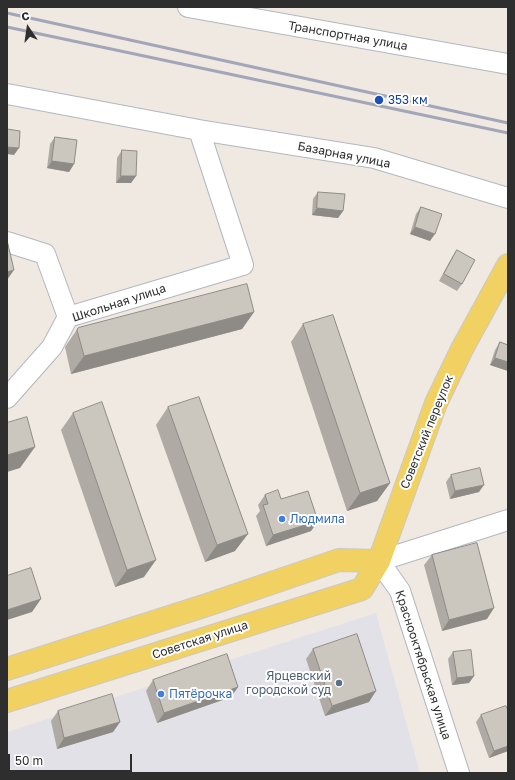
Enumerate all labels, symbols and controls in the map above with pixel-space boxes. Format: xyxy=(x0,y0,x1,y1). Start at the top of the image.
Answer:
north arrow xyxy=(8,8,48,48)
text: С xyxy=(20,9,30,23)
street label: Транспортная улица xyxy=(287,18,409,54)
place label: 353 км xyxy=(388,93,428,107)
marker: 353 км xyxy=(373,94,385,106)
street label: Базарная улица xyxy=(296,139,392,171)
street label: Школьная улица xyxy=(70,281,168,325)
street label: Советский переулок xyxy=(398,373,456,491)
place label: Людмила xyxy=(290,512,345,526)
marker: Людмила xyxy=(277,514,287,524)
street label: Краснооктябрьская улица xyxy=(392,588,454,742)
street label: Советская улица xyxy=(150,618,250,662)
place label: Ярцевский городской суд xyxy=(246,669,331,697)
marker: Ярцевский городской суд xyxy=(334,678,344,688)
place label: Пятёрочка xyxy=(169,687,232,701)
marker: Пятёрочка xyxy=(156,689,166,699)
scale bar xyxy=(10,746,134,772)
text: 50 m xyxy=(15,753,43,768)

